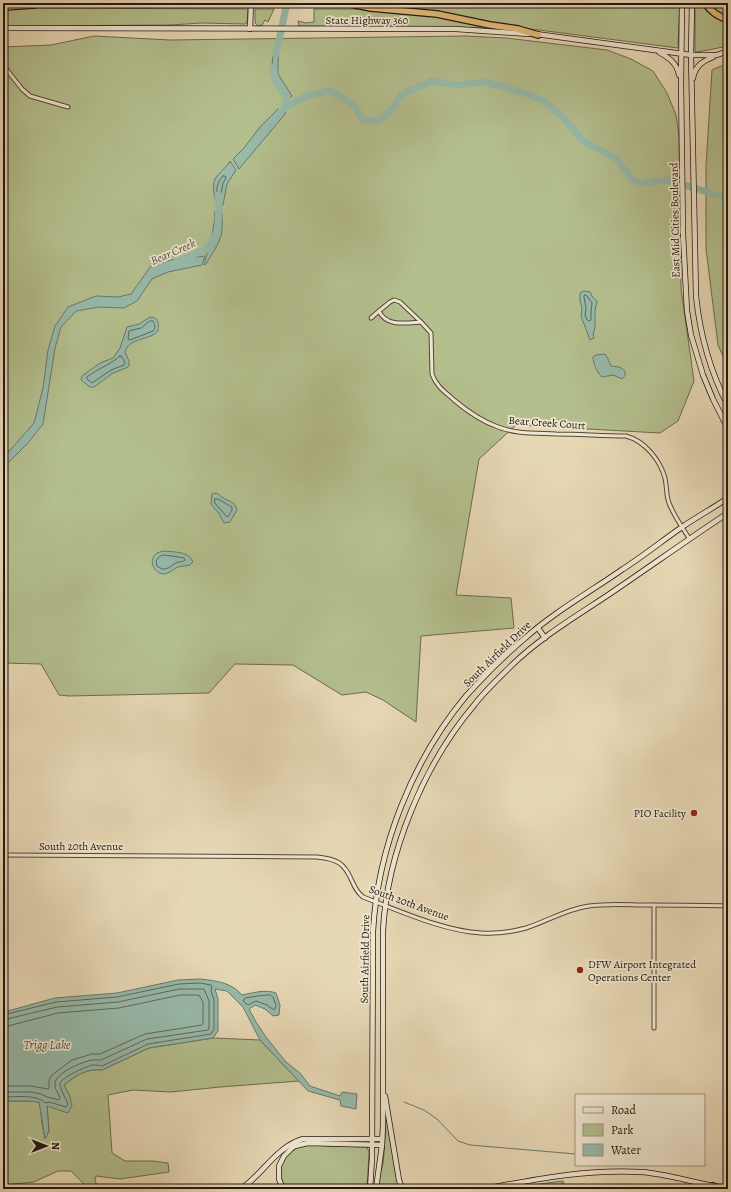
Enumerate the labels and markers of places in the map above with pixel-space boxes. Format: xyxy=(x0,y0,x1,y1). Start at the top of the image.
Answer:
place label: PIO Facility xyxy=(634,806,686,821)
marker: PIO Facility xyxy=(689,808,699,818)
place label: DFW Airport Integrated Operations Center xyxy=(588,957,696,985)
marker: DFW Airport Integrated Operations Center xyxy=(575,965,585,975)

